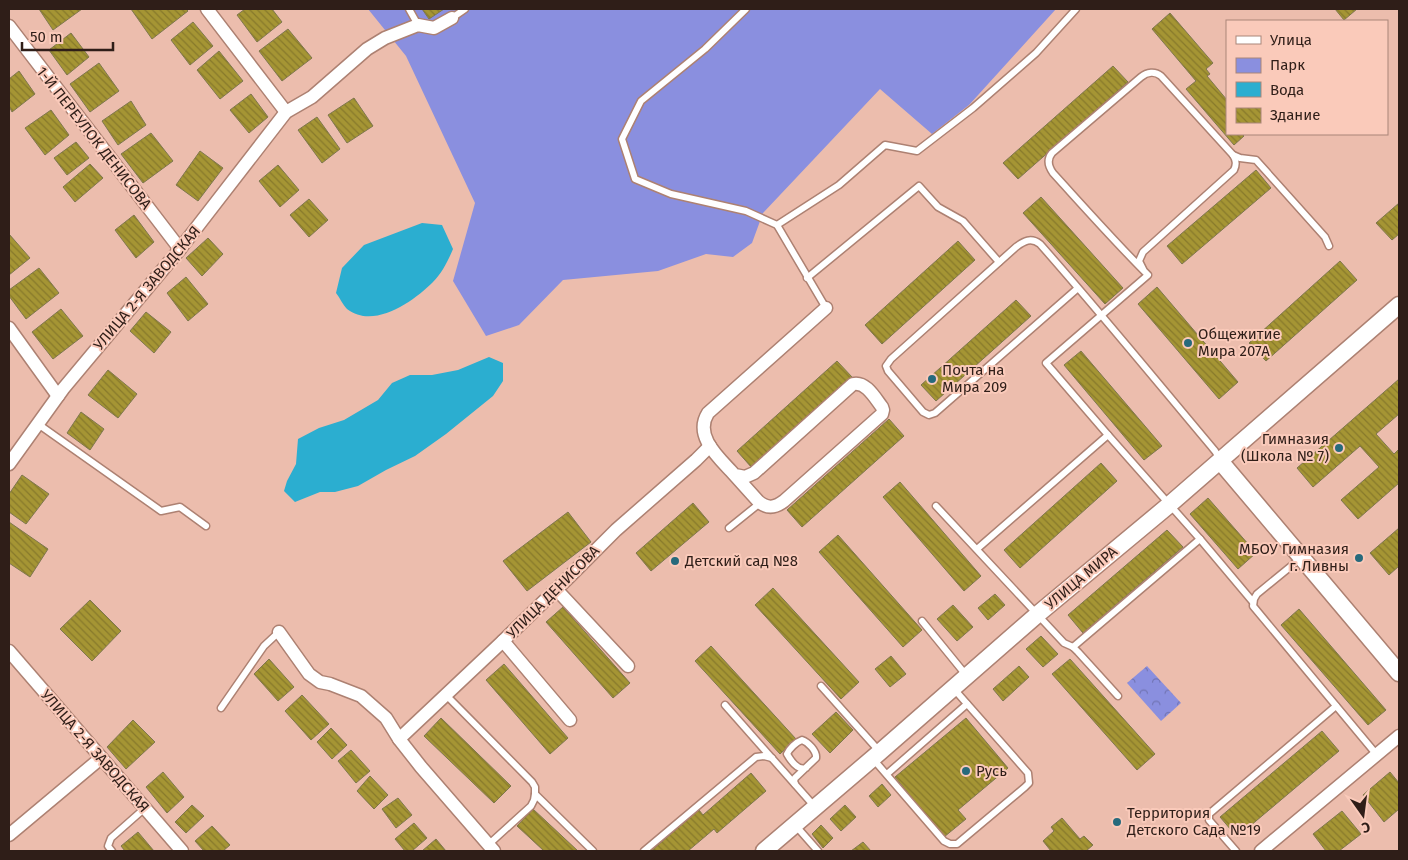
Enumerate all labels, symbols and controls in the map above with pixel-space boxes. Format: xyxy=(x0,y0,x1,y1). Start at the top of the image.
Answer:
scale bar xyxy=(22,20,114,52)
legend xyxy=(1226,20,1388,135)
text: 50 m xyxy=(30,28,63,46)
text: Улица xyxy=(1270,31,1312,49)
text: Парк xyxy=(1270,56,1305,74)
street label: 1-Й ПЕРЕУЛОК ДЕНИСОВА xyxy=(33,63,156,213)
text: Вода xyxy=(1270,81,1304,99)
text: Здание xyxy=(1270,106,1320,124)
street label: УЛИЦА 2-Я ЗАВОДСКАЯ xyxy=(90,222,204,354)
place label: Общежитие Мира 207А xyxy=(1198,325,1281,360)
marker: Общежитие Мира 207А xyxy=(1182,337,1194,349)
place label: Почта на Мира 209 xyxy=(942,361,1007,396)
marker: Почта на Мира 209 xyxy=(926,373,938,385)
place label: Гимназия (Школа № 7) xyxy=(1241,430,1329,465)
marker: Гимназия (Школа № 7) xyxy=(1333,442,1345,454)
place label: МБОУ Гимназия г. Ливны xyxy=(1239,540,1349,575)
street label: УЛИЦА ДЕНИСОВА xyxy=(503,541,604,642)
street label: УЛИЦА МИРА xyxy=(1041,542,1121,613)
place label: Детский сад №8 xyxy=(684,552,798,570)
marker: МБОУ Гимназия г. Ливны xyxy=(1353,552,1365,564)
marker: Детский сад №8 xyxy=(669,555,681,567)
street label: УЛИЦА 2-Я ЗАВОДСКАЯ xyxy=(37,686,153,816)
place label: Русь xyxy=(976,762,1007,780)
marker: Русь xyxy=(960,765,972,777)
north arrow xyxy=(1338,790,1388,840)
place label: Территория Детского Сада №19 xyxy=(1126,804,1261,839)
marker: Территория Детского Сада №19 xyxy=(1111,816,1123,828)
text: С xyxy=(1360,818,1372,836)

